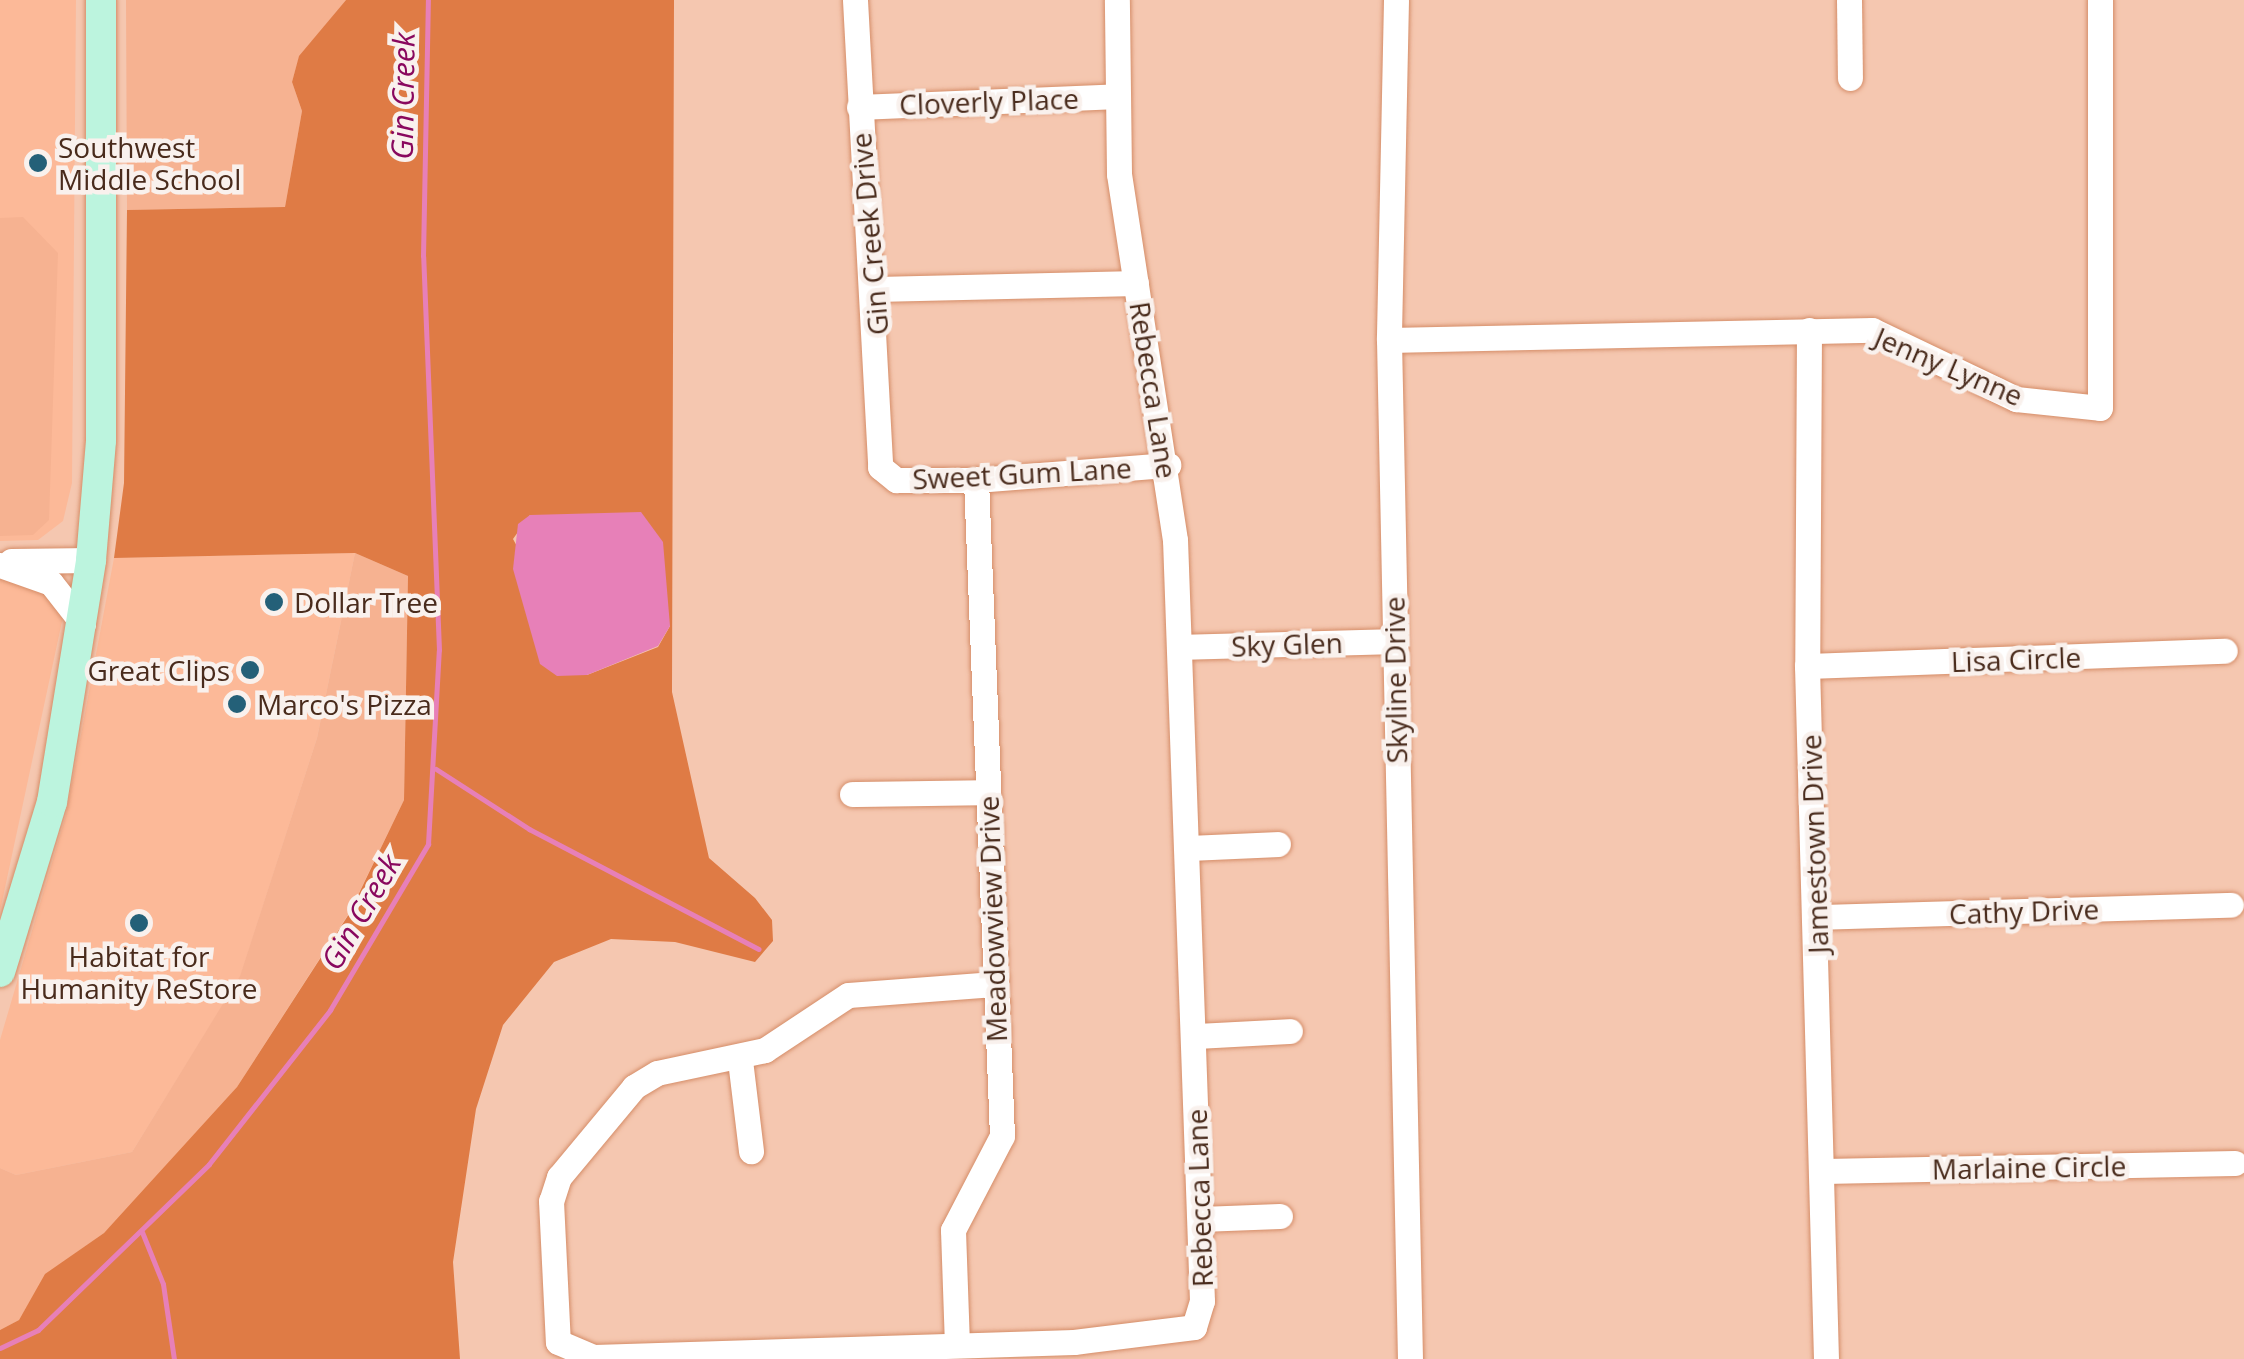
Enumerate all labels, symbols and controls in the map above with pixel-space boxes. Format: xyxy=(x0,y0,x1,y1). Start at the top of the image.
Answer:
water label: Gin Creek xyxy=(384,32,422,160)
street label: Cloverly Place xyxy=(899,81,1079,121)
place label: Southwest Middle School xyxy=(58,130,241,196)
street label: Gin Creek Drive xyxy=(843,131,895,337)
marker: Southwest Middle School xyxy=(27,152,49,174)
street label: Rebecca Lane xyxy=(1123,299,1185,481)
street label: Jenny Lynne xyxy=(1870,320,2028,412)
street label: Sweet Gum Lane xyxy=(911,450,1133,496)
place label: Dollar Tree xyxy=(294,585,438,619)
marker: Dollar Tree xyxy=(263,591,285,613)
street label: Skyline Drive xyxy=(1377,596,1413,764)
street label: Sky Glen xyxy=(1231,625,1343,663)
street label: Lisa Circle xyxy=(1950,640,2082,678)
place label: Great Clips xyxy=(87,653,230,687)
marker: Great Clips xyxy=(239,659,261,681)
place label: Marco's Pizza xyxy=(257,687,432,721)
marker: Marco's Pizza xyxy=(226,693,248,715)
street label: Jamestown Drive xyxy=(1793,734,1835,954)
street label: Meadowview Drive xyxy=(971,795,1013,1043)
water label: Gin Creek xyxy=(314,848,408,976)
street label: Cathy Drive xyxy=(1948,892,2100,930)
marker: Habitat for Humanity ReStore xyxy=(128,912,150,934)
place label: Habitat for Humanity ReStore xyxy=(20,939,258,1005)
street label: Rebecca Lane xyxy=(1179,1108,1219,1288)
street label: Marlaine Circle xyxy=(1932,1149,2126,1185)

